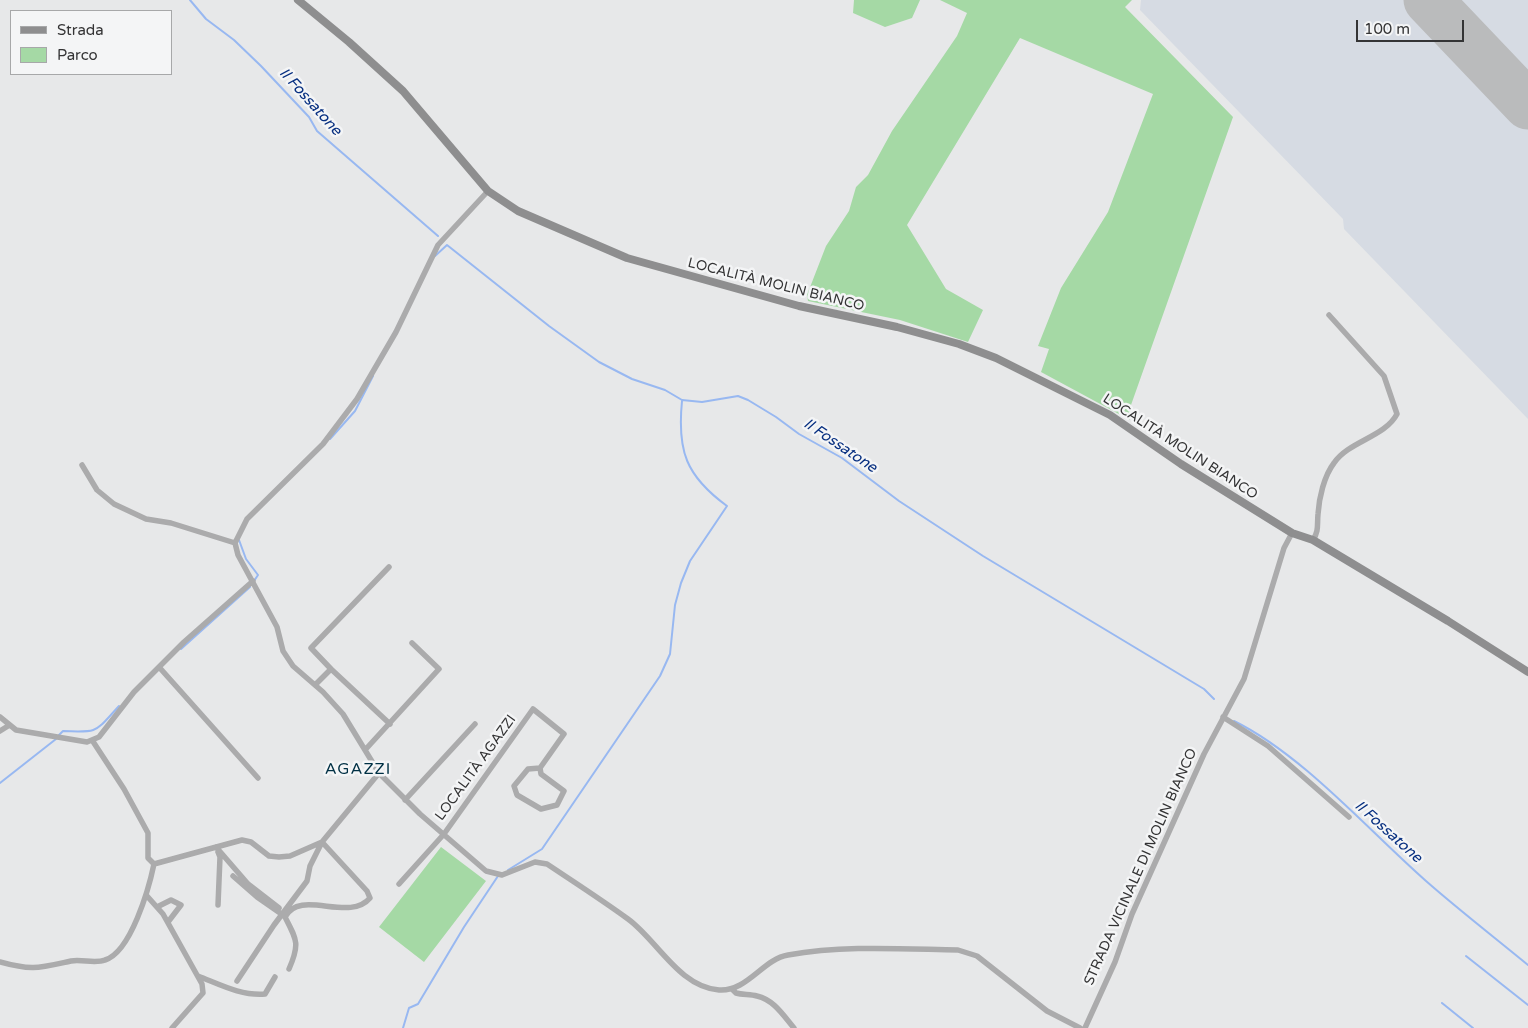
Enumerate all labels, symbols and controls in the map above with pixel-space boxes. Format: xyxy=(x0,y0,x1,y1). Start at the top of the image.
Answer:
legend xyxy=(10,10,172,75)
scale bar xyxy=(1358,10,1466,42)
text: 100 m xyxy=(1364,20,1410,38)
text: Strada xyxy=(57,21,104,39)
text: Parco xyxy=(57,46,98,64)
water label: Il Fossatone xyxy=(275,65,345,139)
street label: LOCALITÀ MOLIN BIANCO xyxy=(686,255,866,315)
street label: LOCALITÀ MOLIN BIANCO xyxy=(1099,391,1261,503)
water label: Il Fossatone xyxy=(800,415,880,477)
street label: LOCALITÀ AGAZZI xyxy=(432,712,520,824)
street label: STRADA VICINALE DI MOLIN BIANCO xyxy=(1081,746,1201,988)
district label: AGAZZI xyxy=(324,760,392,780)
water label: Il Fossatone xyxy=(1351,797,1425,867)

